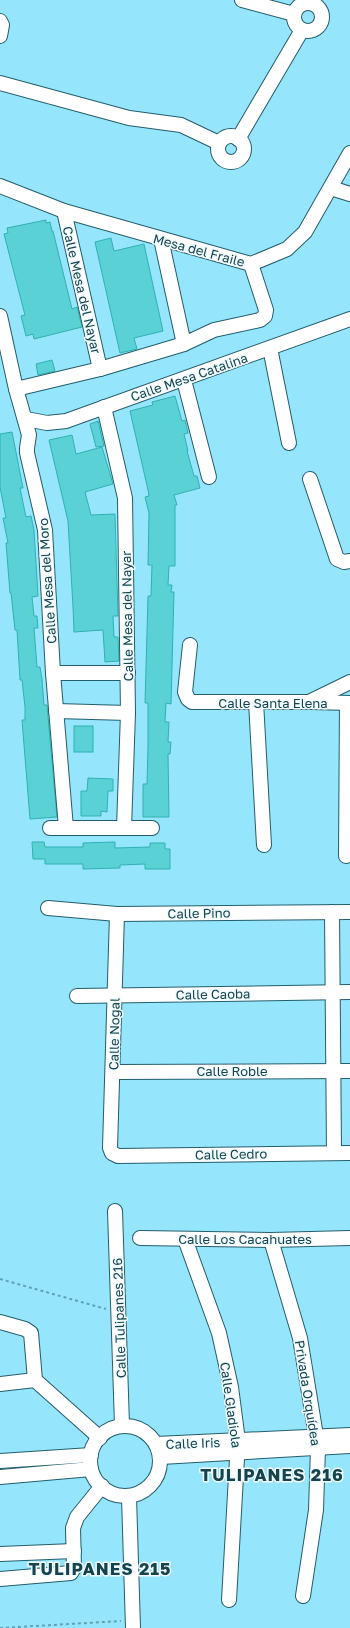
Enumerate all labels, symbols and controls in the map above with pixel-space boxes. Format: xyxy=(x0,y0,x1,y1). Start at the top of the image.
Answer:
street label: Calle Mesa del Nayar xyxy=(60,225,104,355)
street label: Mesa del Fraile xyxy=(151,230,247,270)
street label: Calle Mesa Catalina xyxy=(128,349,250,405)
street label: Calle Mesa del Moro xyxy=(35,517,59,644)
street label: Calle Mesa del Nayar xyxy=(118,551,136,681)
street label: Calle Santa Elena xyxy=(218,695,328,711)
street label: Calle Pino xyxy=(167,904,231,922)
street label: Calle Caoba xyxy=(176,985,250,1003)
street label: Calle Nogal xyxy=(105,998,123,1070)
street label: Calle Roble xyxy=(196,1063,268,1079)
street label: Calle Cedro xyxy=(195,1145,267,1163)
street label: Calle Los Cacahuates xyxy=(178,1231,312,1247)
street label: Calle Tulipanes 216 xyxy=(109,1257,129,1378)
street label: Privada Orquídea xyxy=(292,1339,324,1447)
street label: Calle Gladiola xyxy=(217,1361,245,1449)
street label: Calle Iris xyxy=(165,1434,221,1452)
district label: TULIPANES 216 xyxy=(200,1464,344,1485)
district label: TULIPANES 215 xyxy=(29,1558,171,1579)

